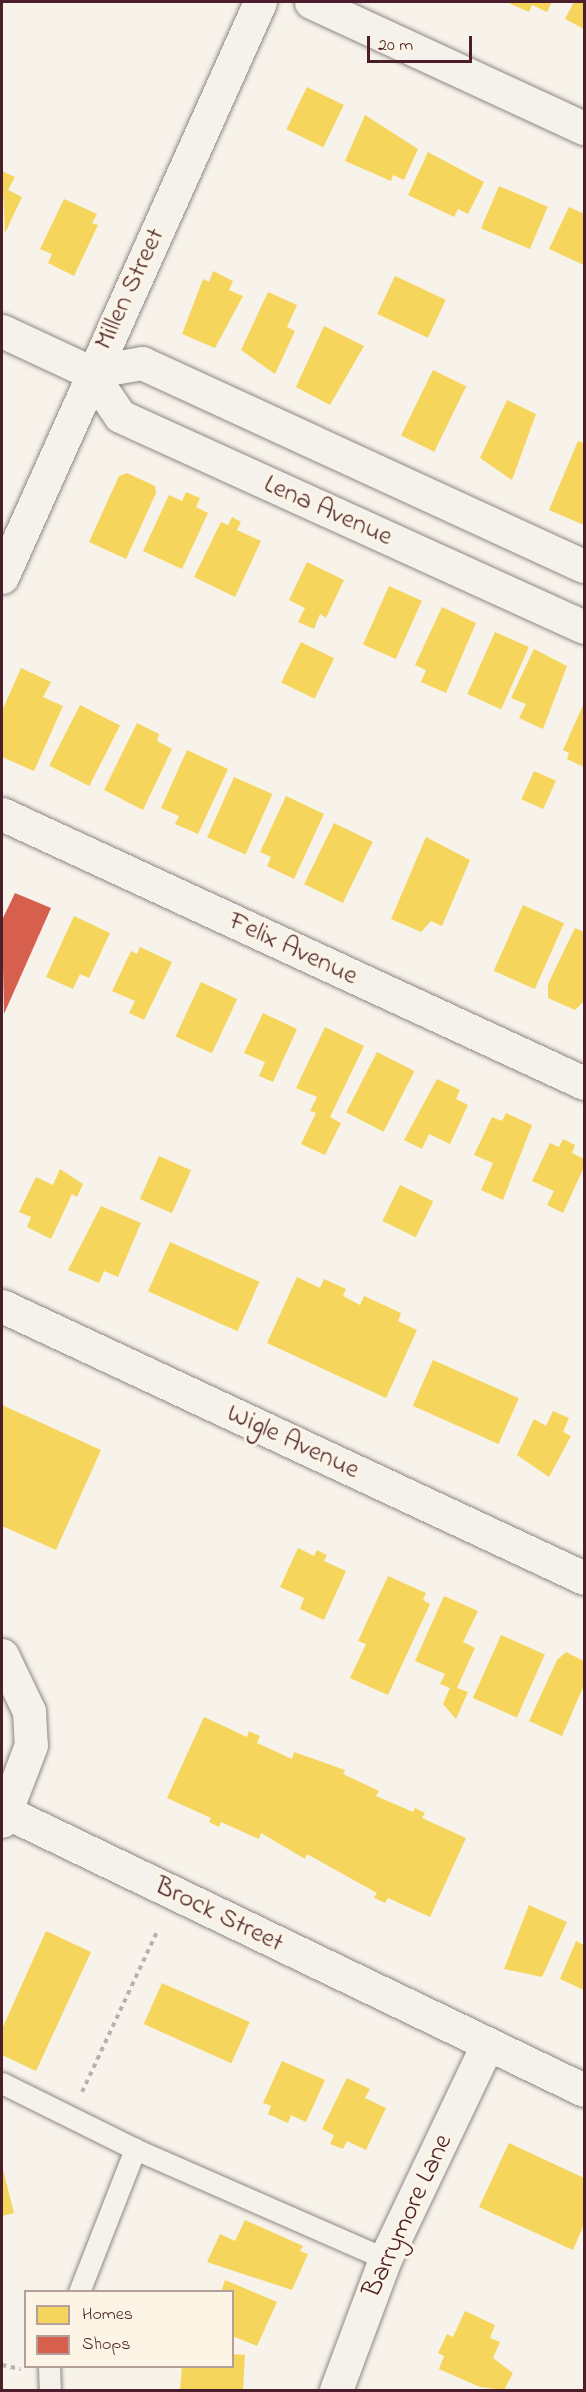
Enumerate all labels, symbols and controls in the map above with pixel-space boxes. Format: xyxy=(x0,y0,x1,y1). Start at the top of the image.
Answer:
scale bar xyxy=(370,24,475,62)
text: 20 m xyxy=(378,33,413,59)
street label: Millen Street xyxy=(88,223,172,355)
street label: Lena Avenue xyxy=(259,468,397,554)
street label: Felix Avenue xyxy=(223,905,363,993)
street label: Wigle Avenue xyxy=(222,1397,364,1487)
street label: Brock Street xyxy=(149,1870,289,1960)
street label: Barrymore Lane xyxy=(356,2129,460,2303)
legend xyxy=(24,2290,234,2368)
text: Homes xyxy=(82,2302,133,2328)
text: Shops xyxy=(82,2332,130,2358)

